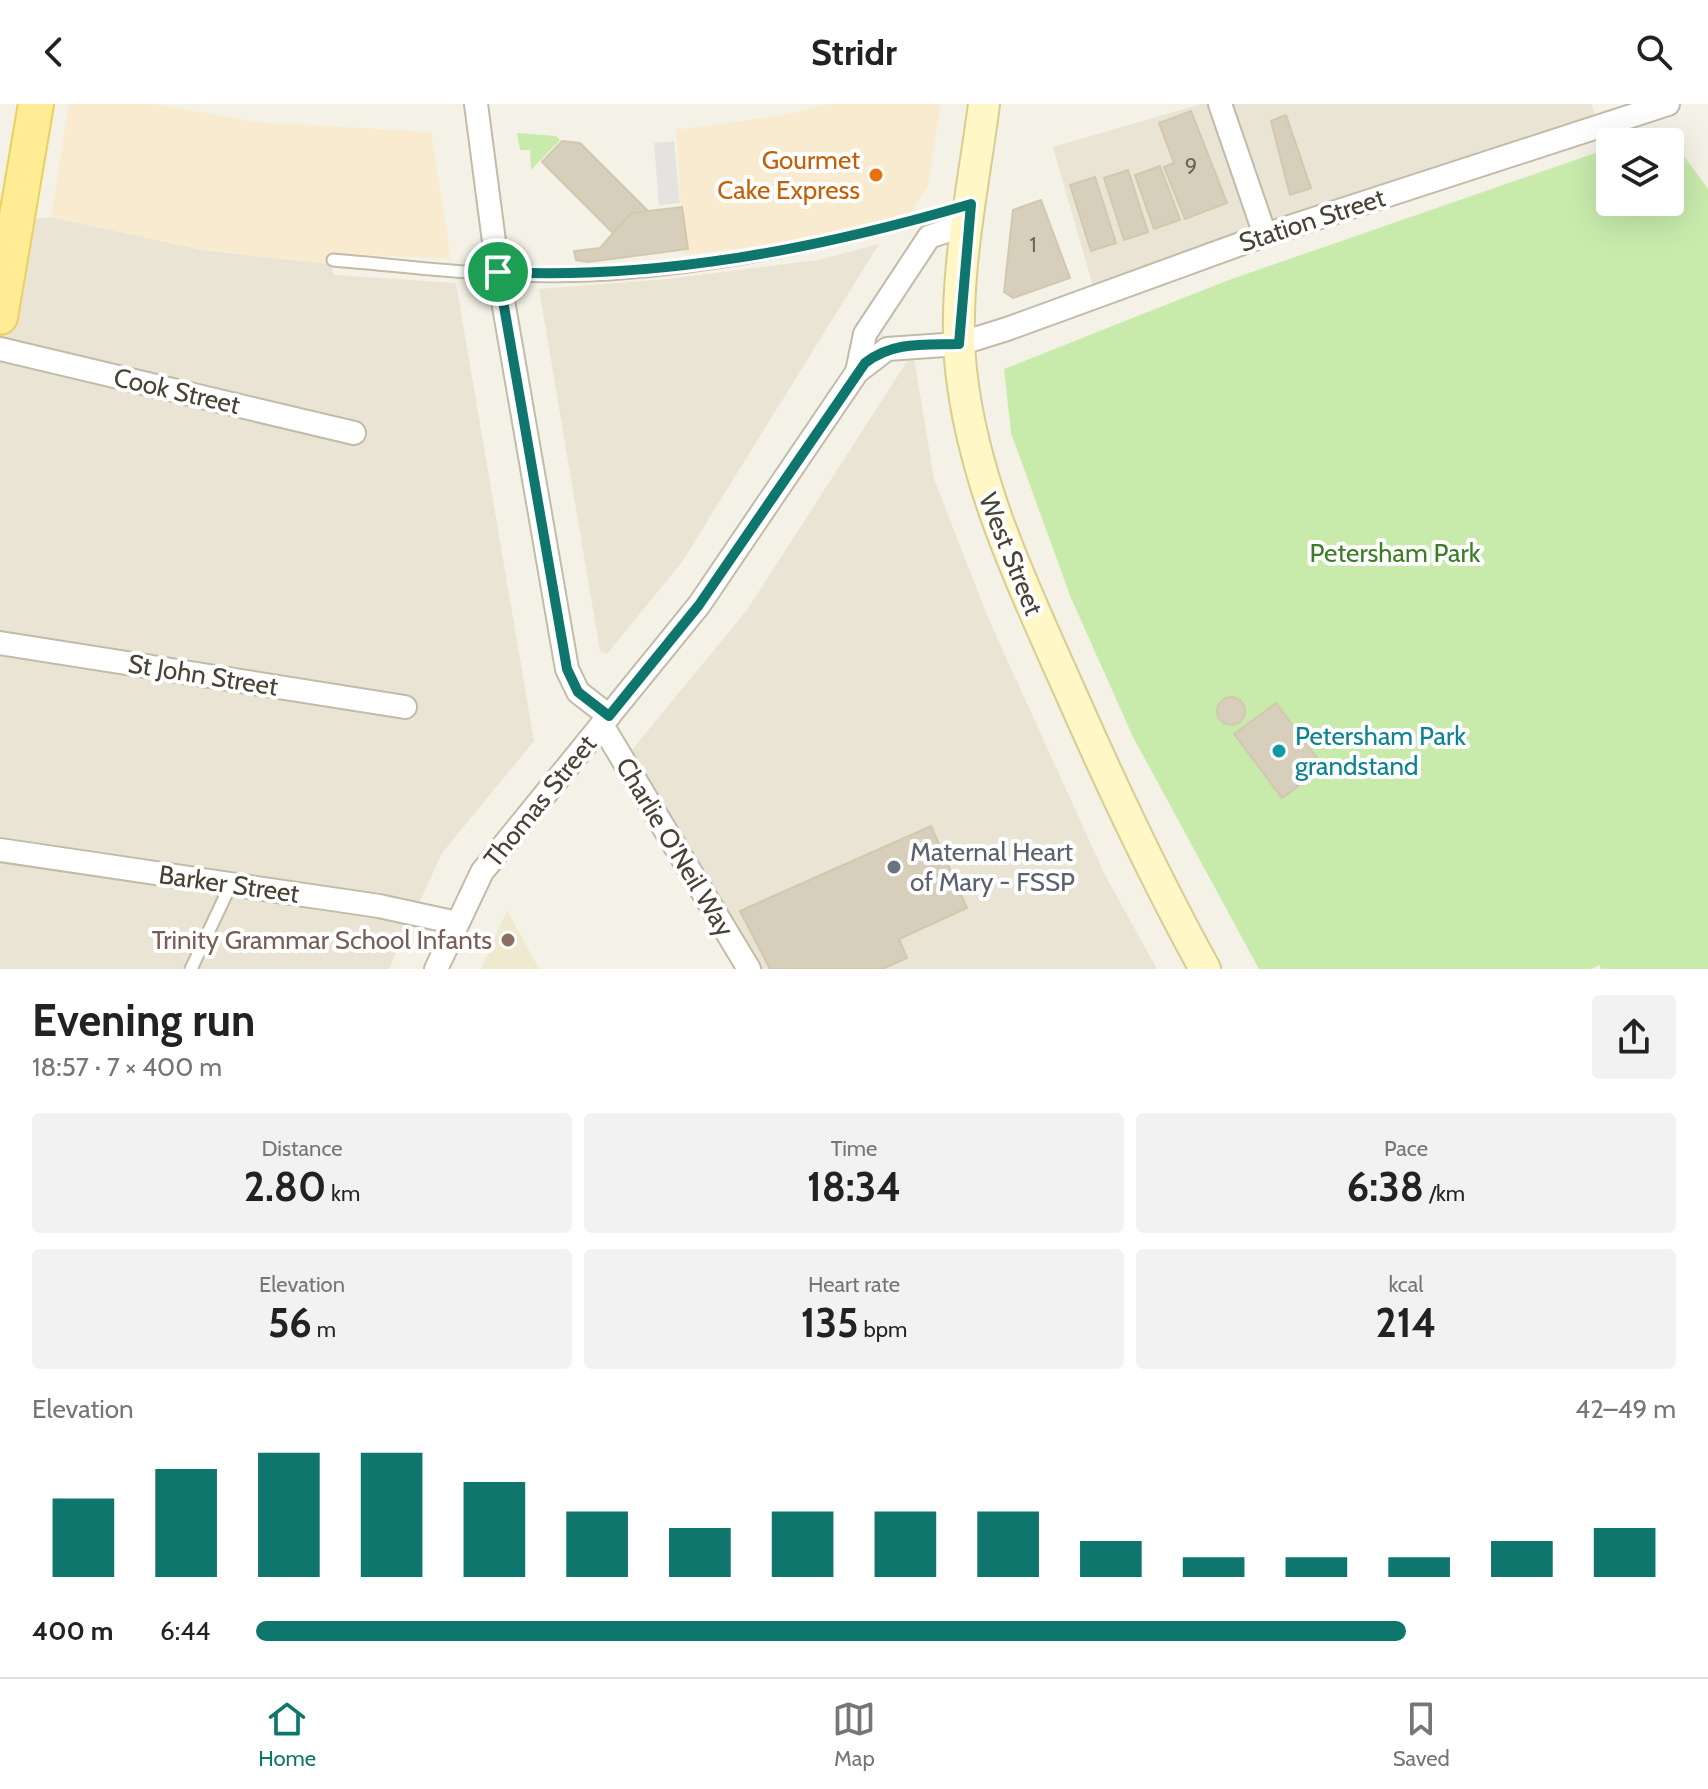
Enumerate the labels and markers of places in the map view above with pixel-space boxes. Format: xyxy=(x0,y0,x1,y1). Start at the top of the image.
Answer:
place label: Gourmet Cake Express xyxy=(717,144,860,206)
marker: Gourmet Cake Express xyxy=(867,166,885,184)
pin xyxy=(464,238,532,306)
place label: Petersham Park grandstand xyxy=(1295,720,1466,782)
marker: Petersham Park grandstand xyxy=(1270,742,1288,760)
place label: Maternal Heart of Mary - FSSP xyxy=(910,836,1075,898)
marker: Maternal Heart of Mary - FSSP xyxy=(885,858,903,876)
place label: Trinity Grammar School Infants xyxy=(152,924,492,956)
marker: Trinity Grammar School Infants xyxy=(499,931,517,949)

